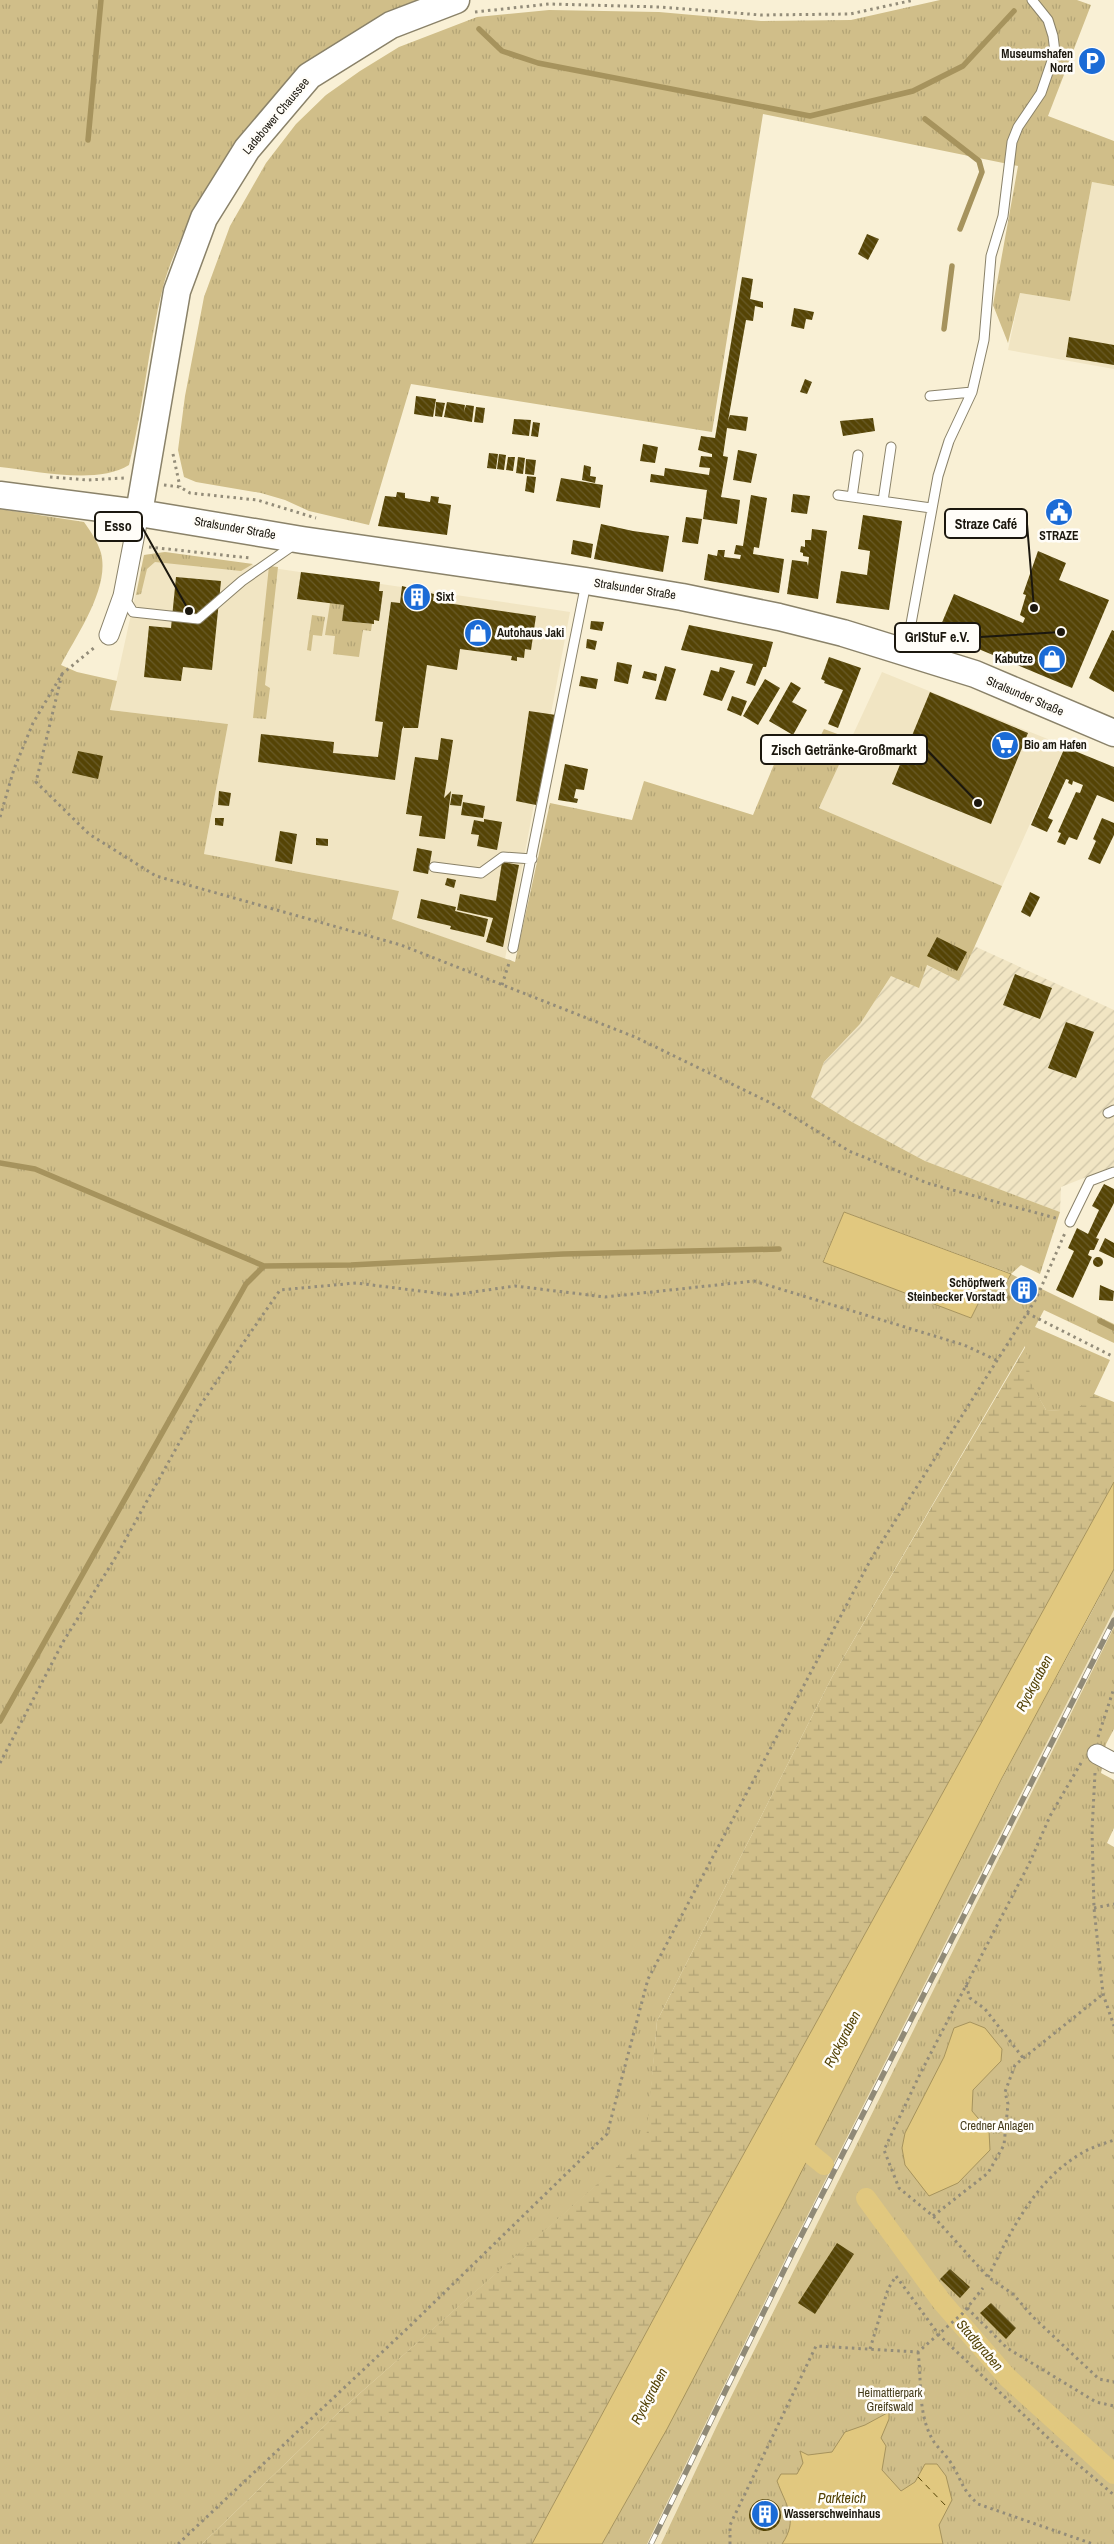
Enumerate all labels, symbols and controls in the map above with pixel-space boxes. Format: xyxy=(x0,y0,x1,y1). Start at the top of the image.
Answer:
place label: Museumshafen Nord xyxy=(1001,46,1073,76)
parking icon: Museumshafen Nord xyxy=(1077,46,1107,76)
street label: Ladebower Chaussee xyxy=(239,74,313,158)
public building icon: STRAZE xyxy=(1044,497,1074,527)
callout: Straze Café xyxy=(945,509,1027,538)
callout: Esso xyxy=(95,512,142,541)
street label: Stralsunder Straße xyxy=(193,513,277,543)
text: Straze Café xyxy=(955,515,1017,533)
text: Esso xyxy=(104,517,132,535)
place label: STRAZE xyxy=(1039,528,1079,544)
street label: Stralsunder Straße xyxy=(593,575,677,603)
building icon: Sixt xyxy=(402,582,432,612)
place label: Sixt xyxy=(436,589,455,605)
shop icon: Autohaus Jaki xyxy=(463,618,493,648)
callout: GrIStuF e.V. xyxy=(895,623,980,652)
place label: Autohaus Jaki xyxy=(497,625,565,641)
text: GrIStuF e.V. xyxy=(905,628,969,646)
shop icon: Kabutze xyxy=(1037,644,1067,674)
place label: Kabutze xyxy=(995,651,1034,667)
street label: Stralsunder Straße xyxy=(984,672,1066,720)
supermarket icon: Bio am Hafen xyxy=(990,730,1020,760)
callout: Zisch Getränke-Großmarkt xyxy=(761,735,927,764)
place label: Bio am Hafen xyxy=(1024,737,1087,753)
text: Zisch Getränke-Großmarkt xyxy=(771,741,917,759)
place label: Schöpfwerk Steinbecker Vorstadt xyxy=(907,1275,1006,1305)
building icon: Schöpfwerk Steinbecker Vorstadt xyxy=(1009,1275,1039,1305)
water label: Ryckgraben xyxy=(1012,1652,1056,1714)
water label: Ryckgraben xyxy=(820,2008,864,2070)
park label: Credner Anlagen xyxy=(960,2118,1034,2134)
water label: Stadtgraben xyxy=(953,2315,1007,2375)
water label: Ryckgraben xyxy=(627,2365,671,2427)
park label: Heimattierpark Greifswald xyxy=(857,2385,923,2415)
water label: Parkteich xyxy=(818,2489,866,2507)
building icon: Wasserschweinhaus xyxy=(750,2499,780,2529)
place label: Wasserschweinhaus xyxy=(784,2506,881,2522)

